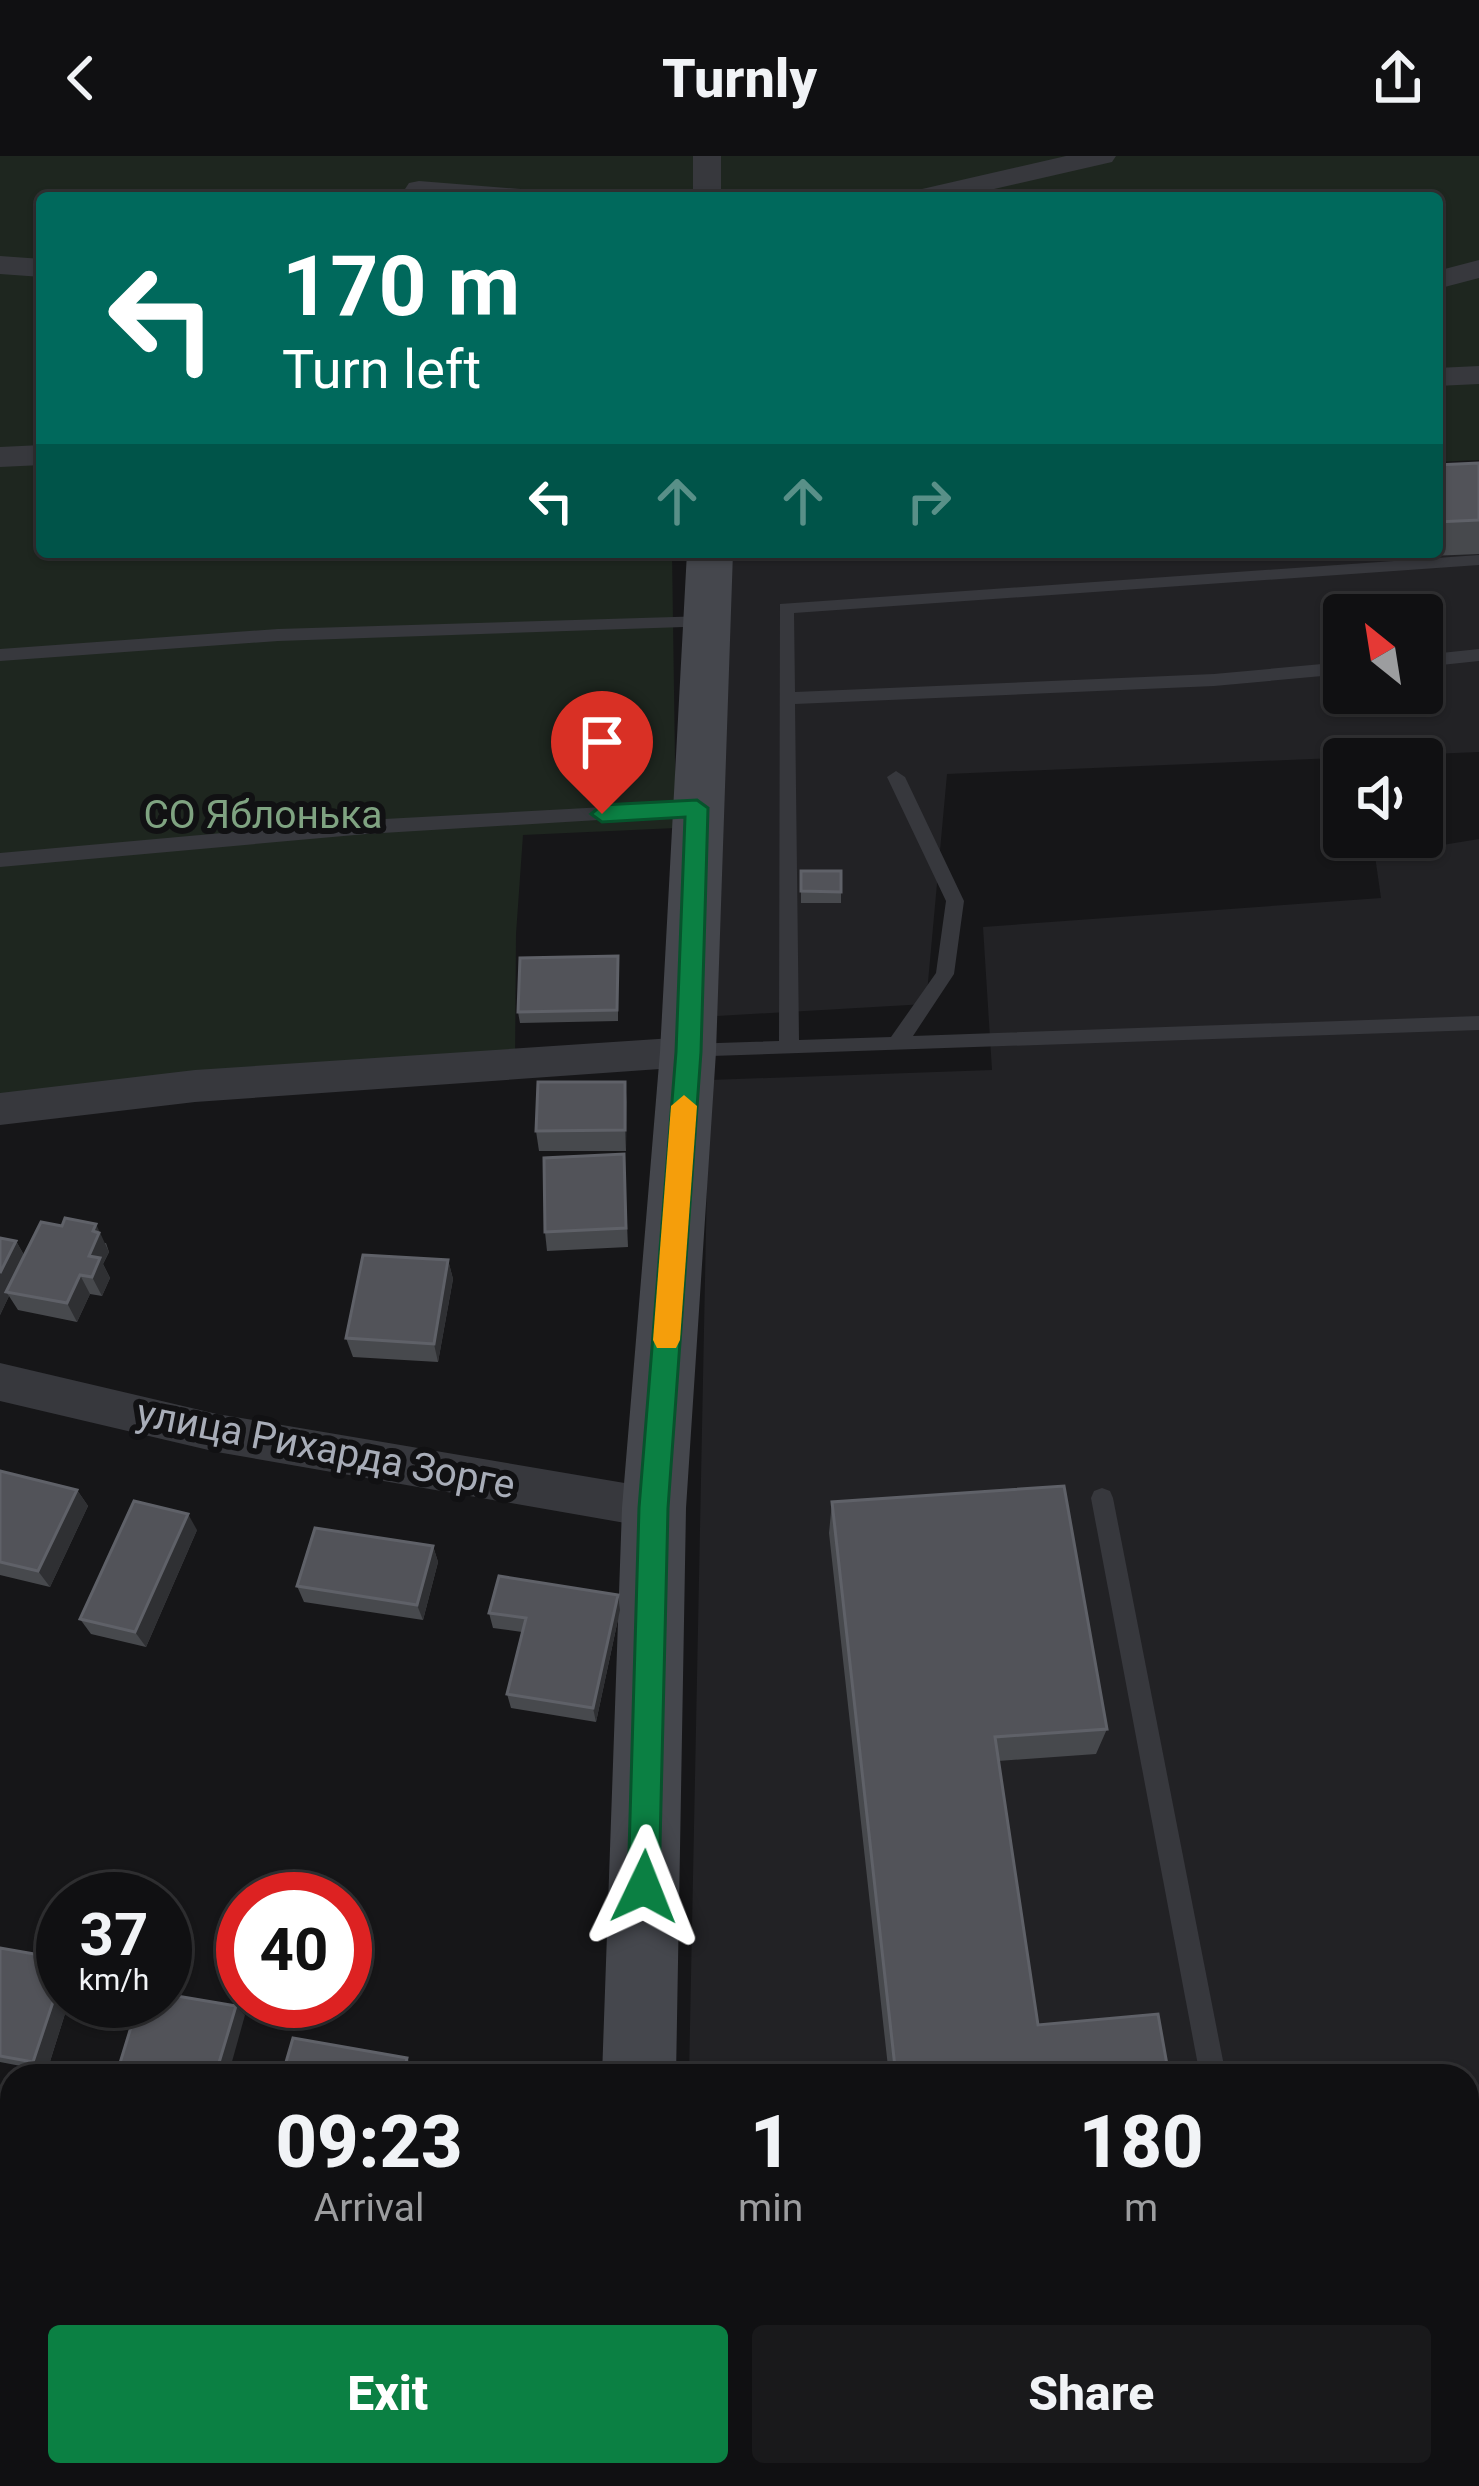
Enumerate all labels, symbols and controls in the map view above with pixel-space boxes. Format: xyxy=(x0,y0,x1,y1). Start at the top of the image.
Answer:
icon: back xyxy=(48,45,114,111)
icon: share xyxy=(1365,45,1431,111)
text: Turnly xyxy=(662,47,817,110)
text: 170 m xyxy=(282,237,520,336)
icon: left xyxy=(84,240,240,396)
text: Turn left xyxy=(282,338,481,401)
icon: left xyxy=(518,468,584,534)
icon: ahead xyxy=(644,468,710,534)
icon: ahead xyxy=(770,468,836,534)
icon: right xyxy=(896,468,962,534)
north arrow xyxy=(1323,594,1443,714)
map controls xyxy=(1323,594,1443,858)
pin xyxy=(551,691,653,814)
icon: arrive xyxy=(569,709,635,775)
button: sound xyxy=(1323,738,1443,858)
park label: СО Яблонька xyxy=(143,792,383,838)
street label: улица Рихарда Зорге xyxy=(133,1390,519,1508)
position arrow xyxy=(581,1824,707,1950)
speed limit sign: 40 xyxy=(216,1872,372,2028)
text: 37 xyxy=(80,1899,148,1970)
text: km/h xyxy=(79,1962,149,1997)
text: 09:23 xyxy=(276,2100,463,2185)
text: 1 xyxy=(750,2100,791,2185)
text: 180 xyxy=(1079,2100,1203,2185)
text: Arrival xyxy=(314,2185,424,2231)
text: min xyxy=(738,2185,803,2231)
text: m xyxy=(1124,2185,1158,2231)
button: Exit xyxy=(48,2325,728,2463)
button: Share xyxy=(752,2325,1431,2463)

